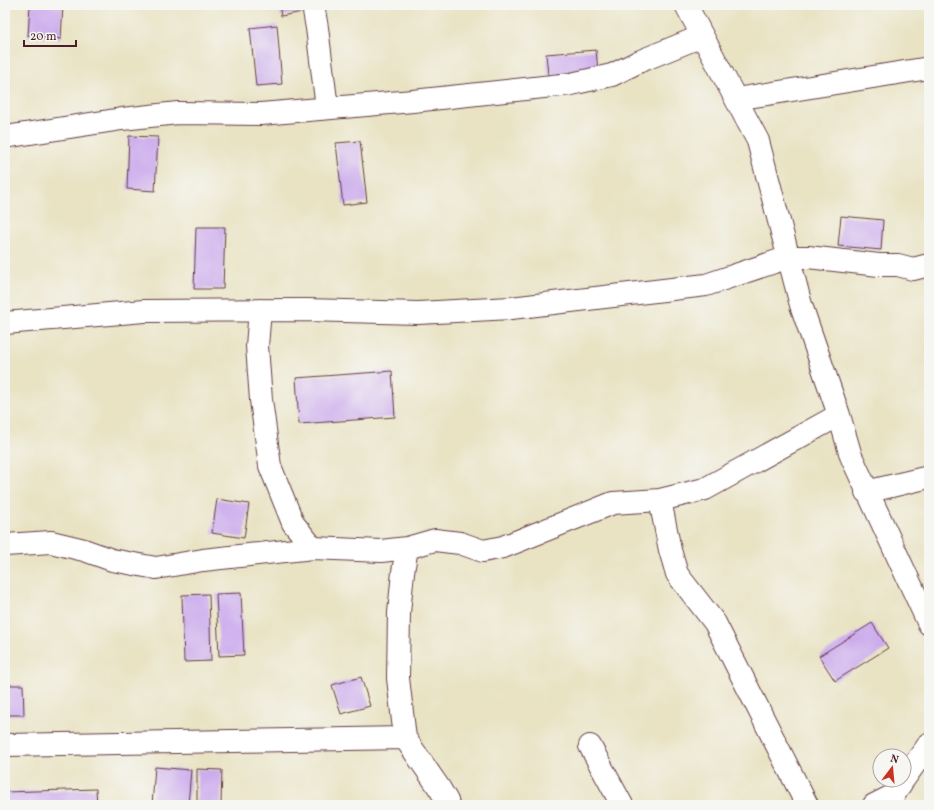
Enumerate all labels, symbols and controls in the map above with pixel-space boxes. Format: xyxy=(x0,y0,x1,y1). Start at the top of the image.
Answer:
scale bar xyxy=(24,22,76,48)
text: 20 m xyxy=(30,29,57,45)
north arrow xyxy=(872,748,912,788)
text: N xyxy=(888,752,900,768)

